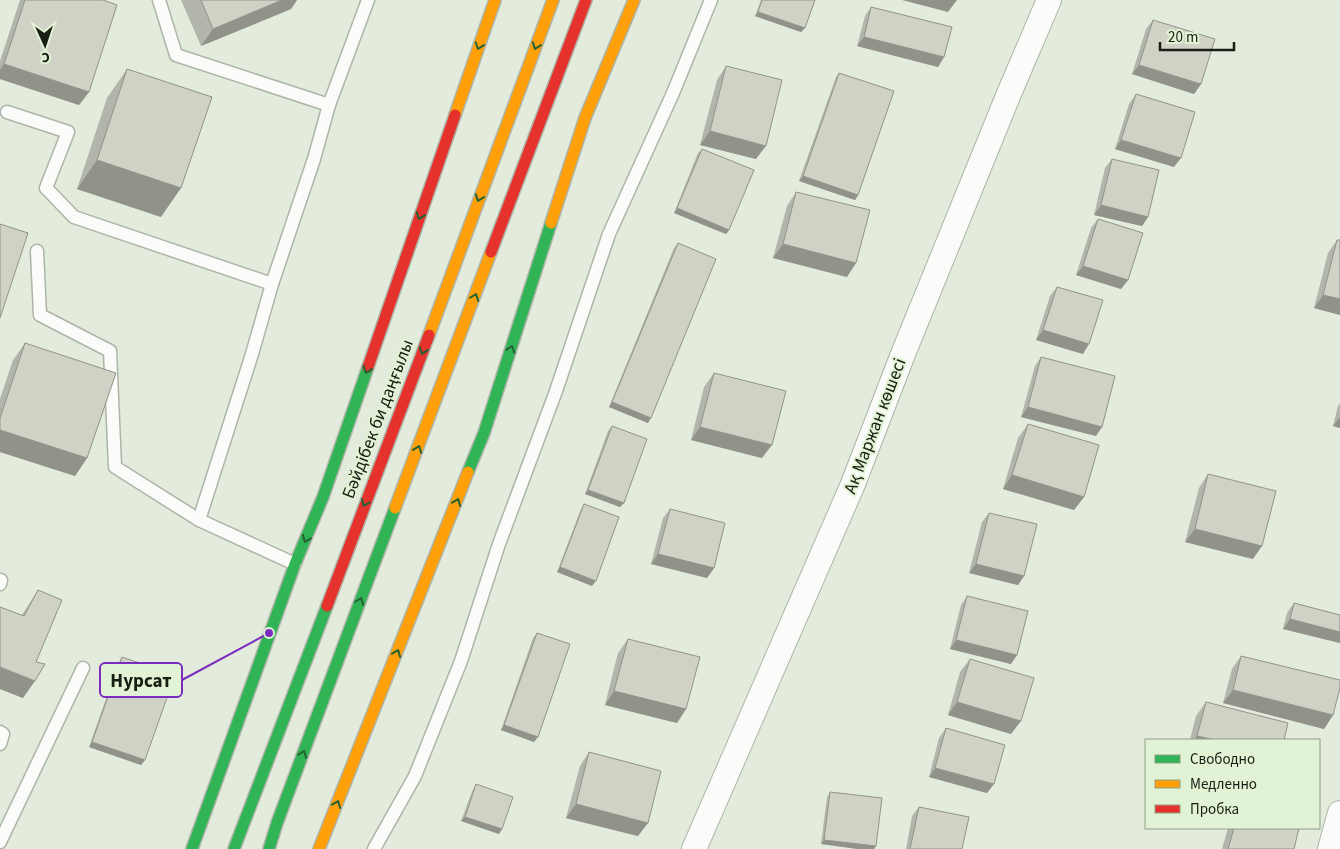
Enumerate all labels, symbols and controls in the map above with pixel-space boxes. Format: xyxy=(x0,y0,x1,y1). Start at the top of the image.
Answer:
north arrow xyxy=(20,20,70,70)
scale bar xyxy=(1160,20,1234,52)
text: 20 m xyxy=(1168,27,1198,48)
one-way arrow xyxy=(475,41,485,50)
one-way arrow xyxy=(532,41,542,50)
text: С xyxy=(41,47,50,67)
one-way arrow xyxy=(475,193,485,202)
one-way arrow xyxy=(416,211,426,220)
one-way arrow xyxy=(468,293,479,302)
street label: Бәйдібек би даңғылы xyxy=(336,336,420,502)
one-way arrow xyxy=(505,345,515,353)
one-way arrow xyxy=(419,346,429,354)
street label: Ақ Маржан көшесі xyxy=(838,354,912,498)
one-way arrow xyxy=(363,365,373,373)
one-way arrow xyxy=(412,446,422,454)
one-way arrow xyxy=(361,498,371,506)
one-way arrow xyxy=(451,498,461,506)
one-way arrow xyxy=(301,534,312,543)
one-way arrow xyxy=(354,598,364,606)
one-way arrow xyxy=(390,649,401,658)
callout: Нурсат xyxy=(100,663,182,697)
text: Нурсат xyxy=(110,668,172,695)
legend xyxy=(1145,739,1320,829)
text: Свободно xyxy=(1190,749,1255,770)
one-way arrow xyxy=(298,750,308,758)
text: Медленно xyxy=(1190,774,1257,795)
text: Пробка xyxy=(1190,799,1239,820)
one-way arrow xyxy=(330,800,341,809)

